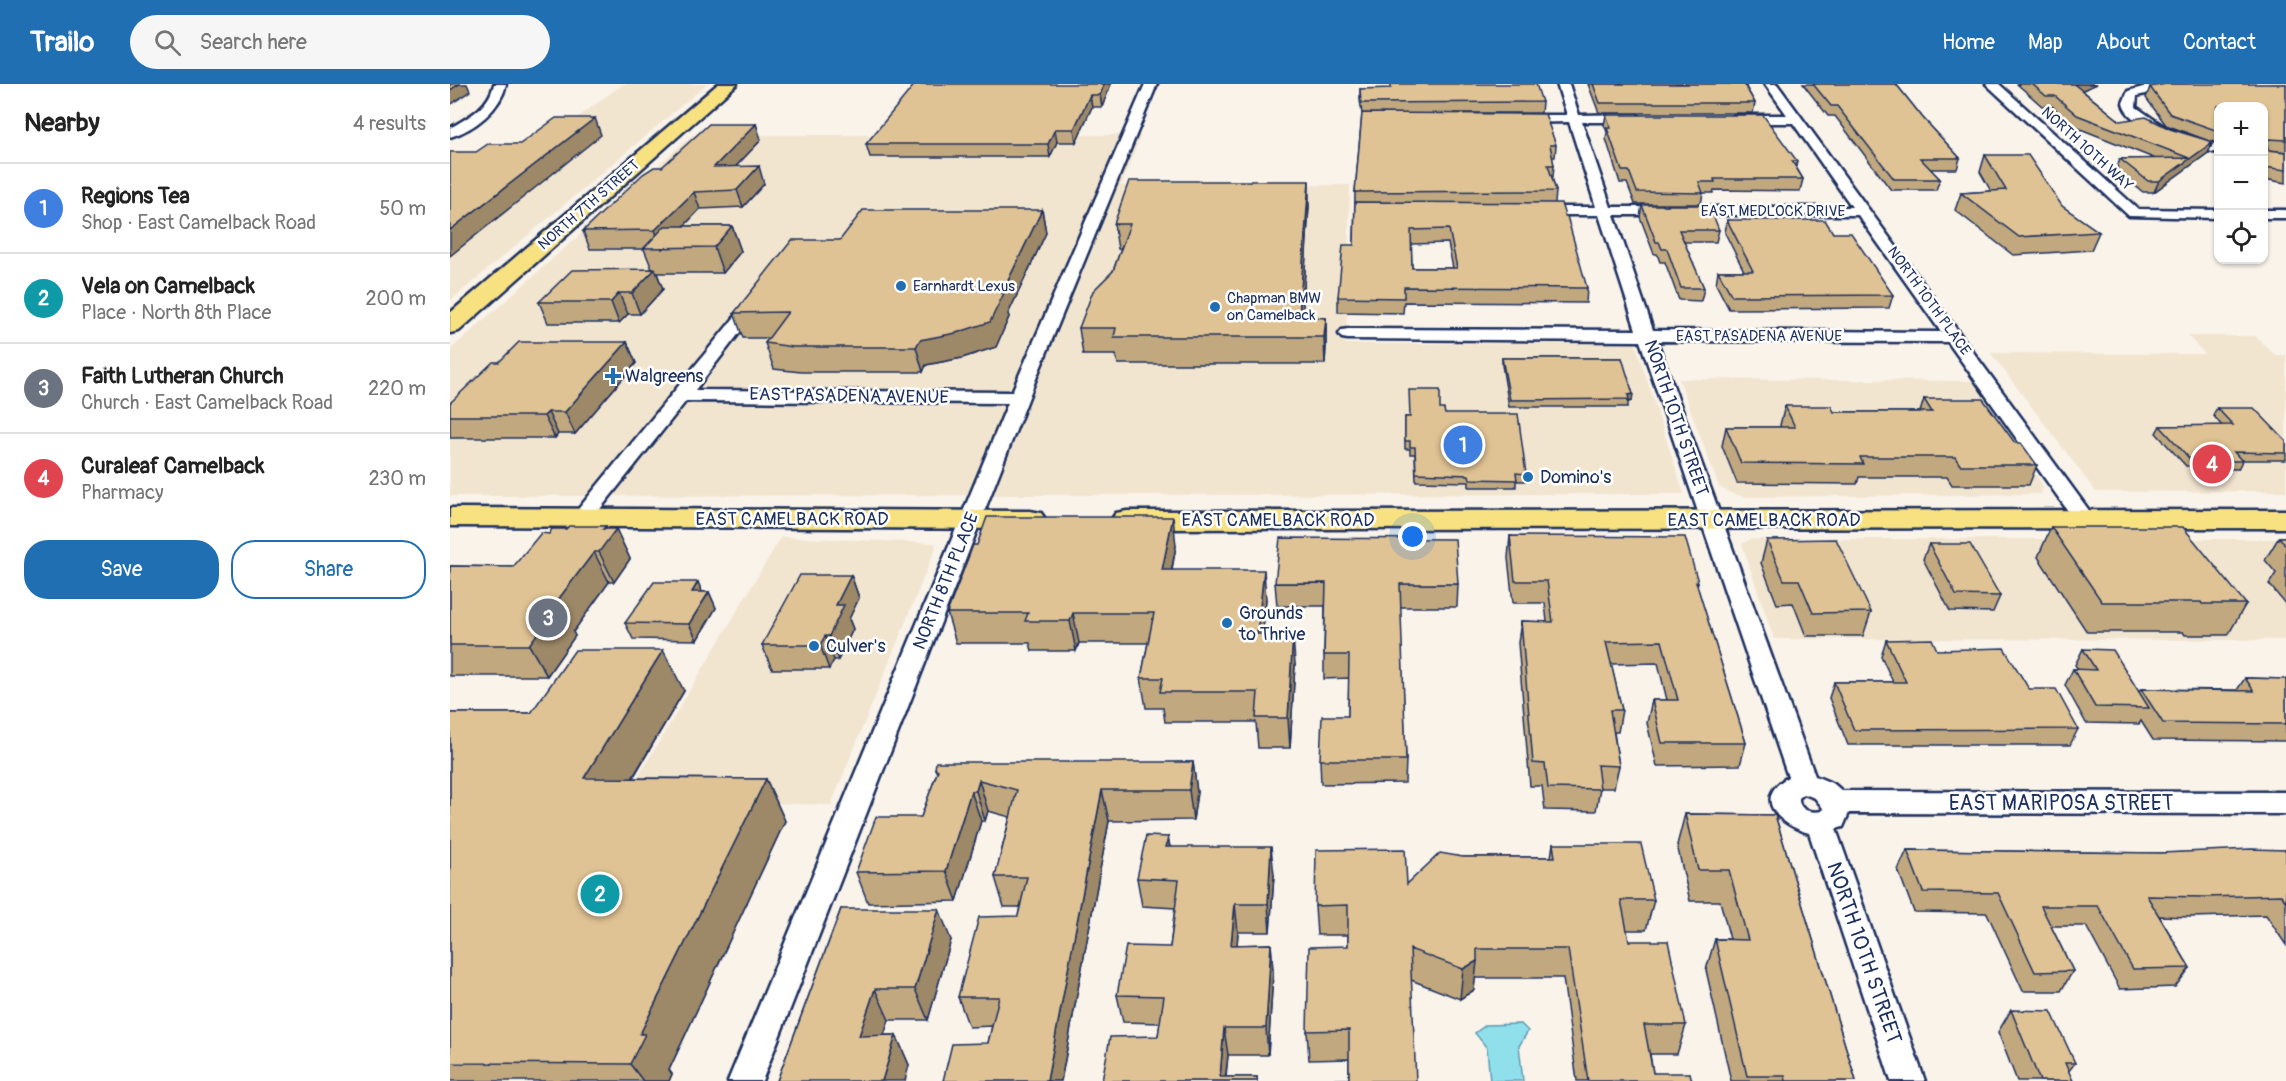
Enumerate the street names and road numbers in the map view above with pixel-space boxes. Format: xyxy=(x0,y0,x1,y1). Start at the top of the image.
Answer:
street label: NORTH 10TH WAY xyxy=(2037,103,2137,195)
street label: NORTH 7TH STREET xyxy=(534,156,644,254)
street label: EAST MEDLOCK DRIVE xyxy=(1701,202,1845,221)
street label: NORTH 10TH PLACE xyxy=(1883,243,1975,359)
street label: EAST PASADENA AVENUE xyxy=(1676,327,1842,346)
street label: NORTH 10TH STREET xyxy=(1639,337,1713,499)
street label: EAST PASADENA AVENUE xyxy=(749,383,949,409)
street label: EAST CAMELBACK ROAD xyxy=(695,508,889,531)
street label: NORTH 8TH PLACE xyxy=(908,509,984,653)
street label: EAST CAMELBACK ROAD xyxy=(1181,509,1375,532)
street label: EAST CAMELBACK ROAD xyxy=(1667,509,1861,532)
street label: EAST MARIPOSA STREET xyxy=(1949,790,2174,817)
street label: NORTH 10TH STREET xyxy=(1820,858,1908,1048)

